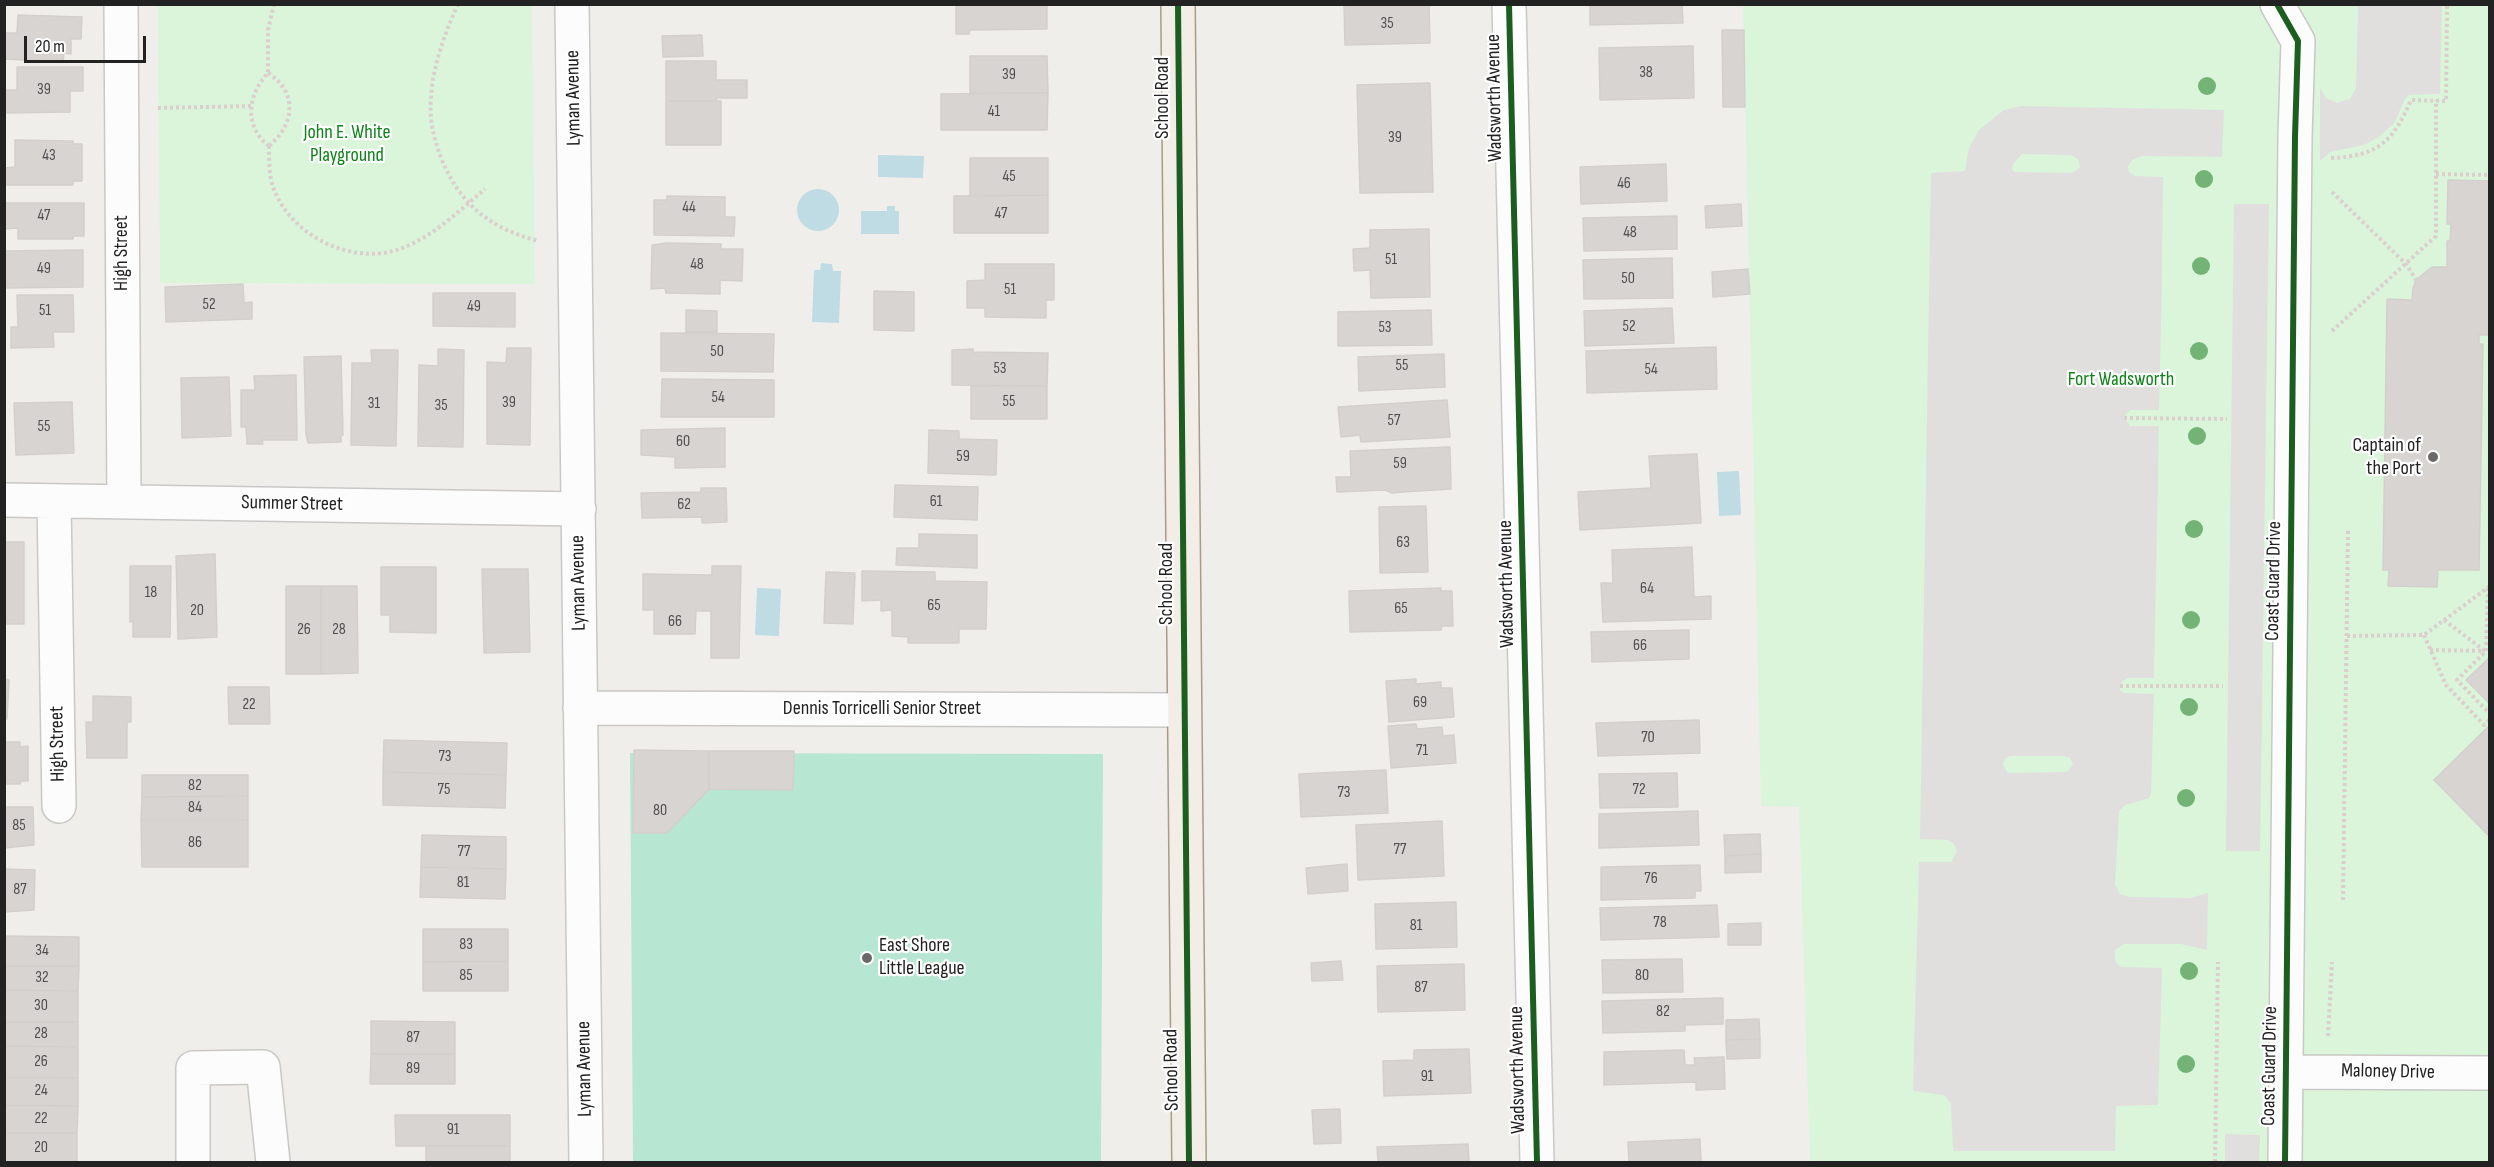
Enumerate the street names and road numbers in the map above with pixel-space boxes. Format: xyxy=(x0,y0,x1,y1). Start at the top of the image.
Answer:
street label: Wadsworth Avenue xyxy=(1482,34,1508,162)
street label: Lyman Avenue xyxy=(561,50,587,146)
street label: School Road xyxy=(1151,57,1175,139)
street label: High Street xyxy=(110,215,134,291)
street label: Summer Street xyxy=(241,491,343,517)
street label: Wadsworth Avenue xyxy=(1494,520,1520,648)
street label: Coast Guard Drive xyxy=(2261,521,2287,641)
street label: Lyman Avenue xyxy=(566,535,592,631)
street label: School Road xyxy=(1155,543,1179,625)
street label: Dennis Torricelli Senior Street xyxy=(783,697,981,721)
street label: High Street xyxy=(45,706,71,782)
street label: Wadsworth Avenue xyxy=(1505,1006,1531,1134)
street label: Coast Guard Drive xyxy=(2257,1006,2283,1126)
street label: Lyman Avenue xyxy=(572,1021,598,1117)
street label: School Road xyxy=(1159,1029,1185,1111)
street label: Maloney Drive xyxy=(2341,1059,2435,1085)

